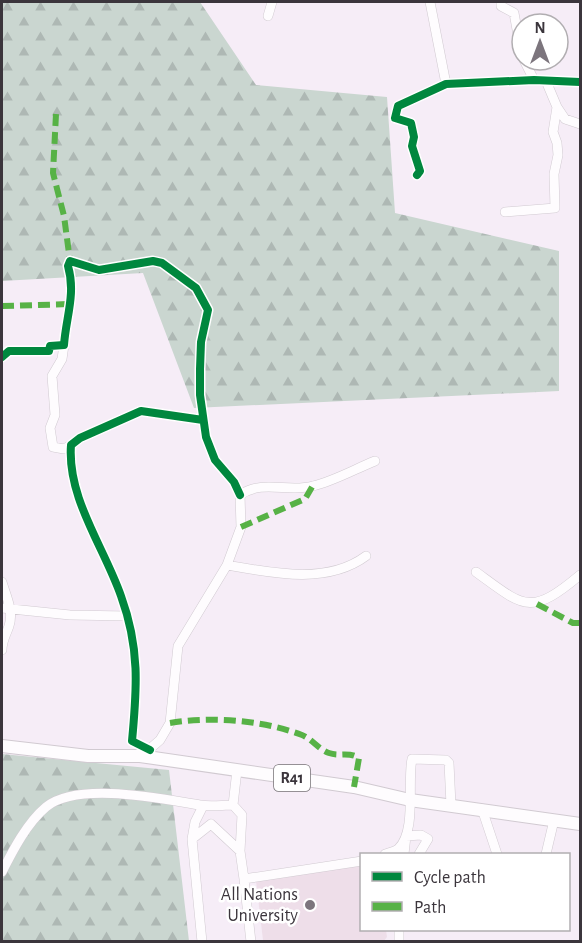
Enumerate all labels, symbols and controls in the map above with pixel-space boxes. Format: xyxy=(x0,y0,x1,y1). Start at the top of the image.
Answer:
north arrow xyxy=(510,12,570,72)
text: N xyxy=(534,20,546,36)
road number: R41 xyxy=(274,765,310,791)
legend xyxy=(360,853,570,931)
text: Cycle path xyxy=(414,869,486,887)
place label: All Nations University xyxy=(221,886,298,925)
marker: All Nations University xyxy=(303,898,317,912)
text: Path xyxy=(414,899,446,917)

